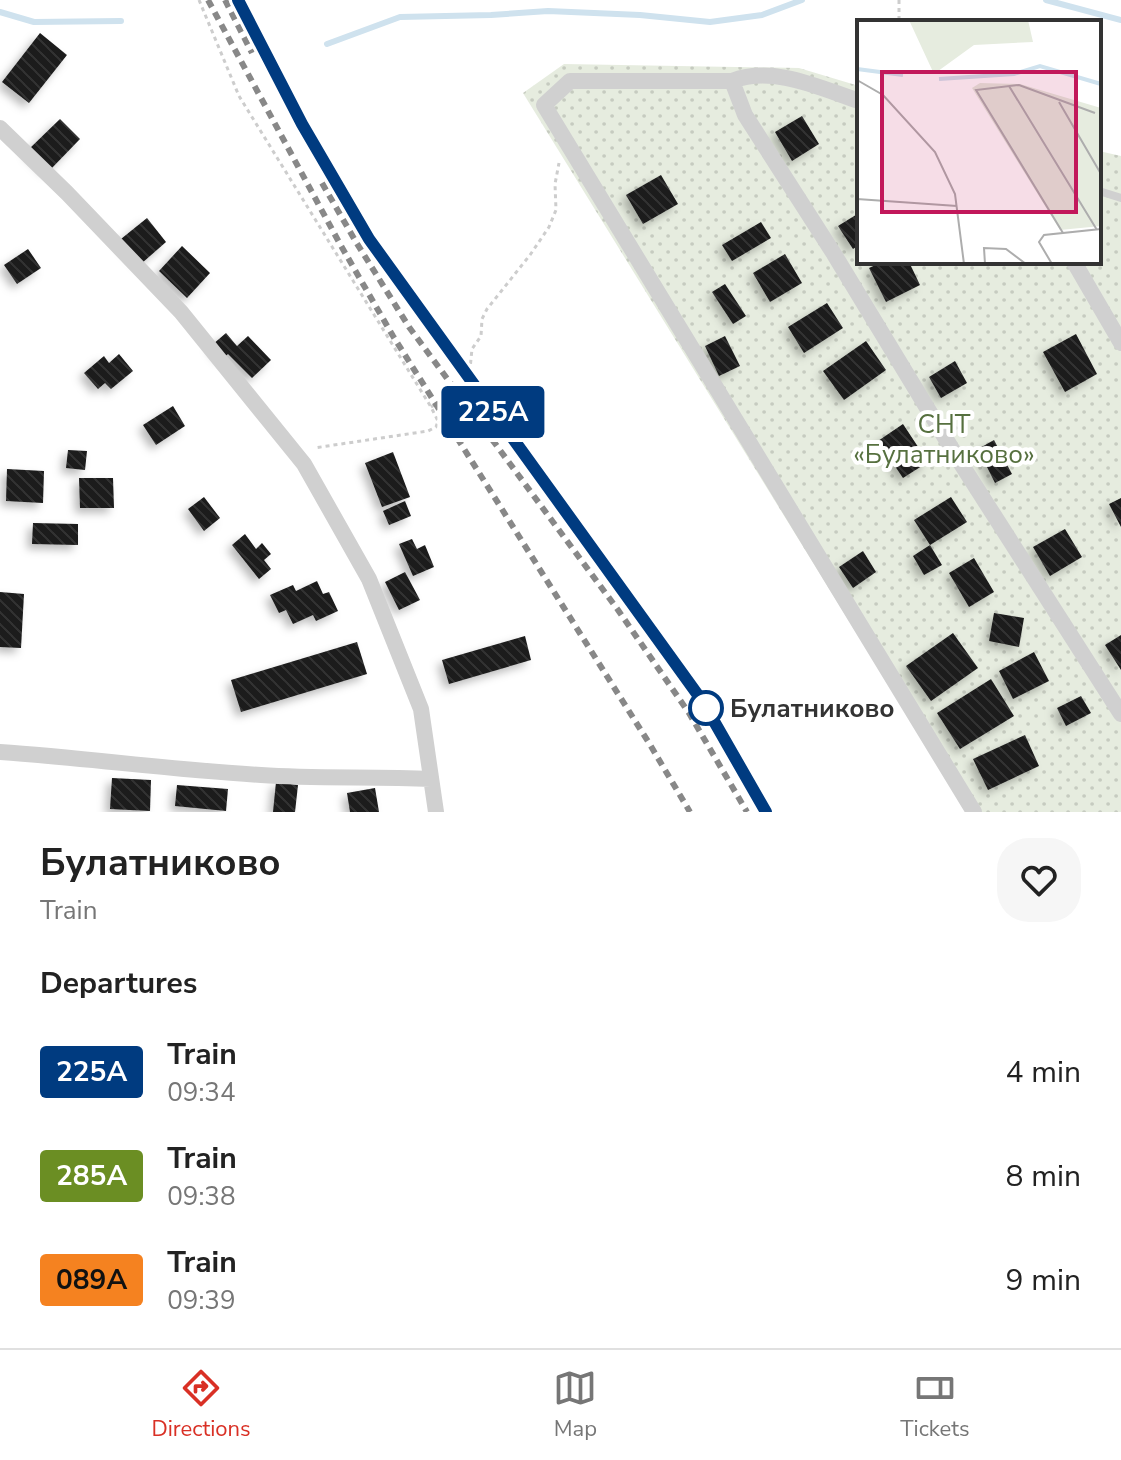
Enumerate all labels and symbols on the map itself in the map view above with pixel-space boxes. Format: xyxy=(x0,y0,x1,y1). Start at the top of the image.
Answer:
inset map xyxy=(857,20,1101,264)
line badge: 225А xyxy=(437,386,549,438)
park label: СНТ «Булатниково» xyxy=(853,407,1035,472)
marker: Булатниково xyxy=(689,691,723,725)
place label: Булатниково xyxy=(730,691,895,726)

